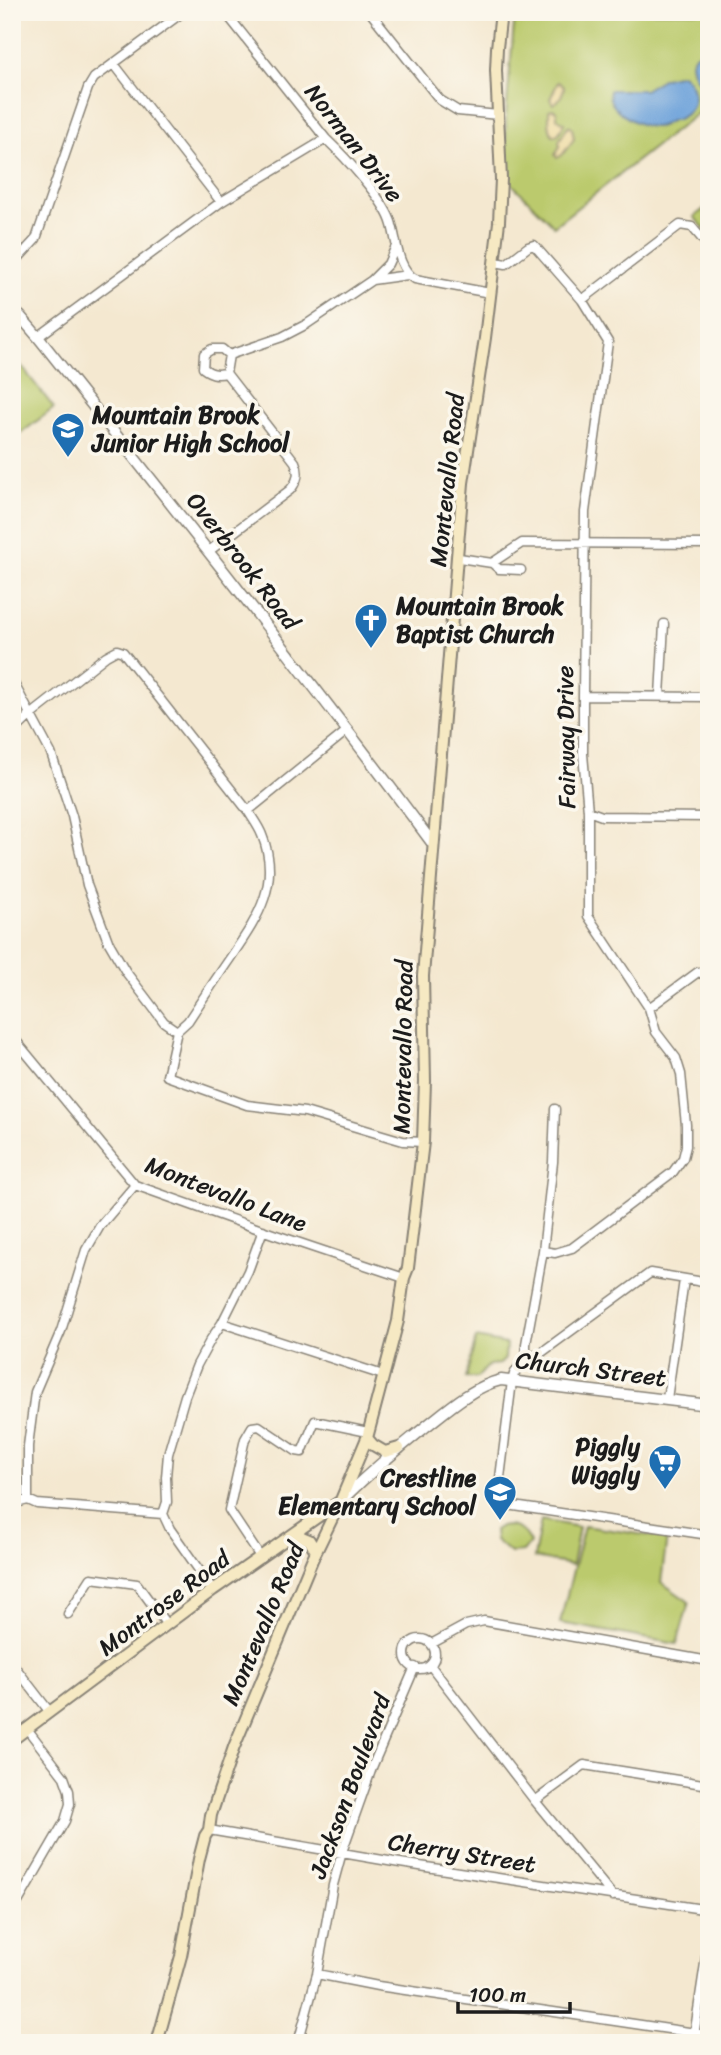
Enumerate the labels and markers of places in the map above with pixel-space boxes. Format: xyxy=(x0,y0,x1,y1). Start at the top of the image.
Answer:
place label: Mountain Brook Junior High School xyxy=(90,394,290,464)
school or university icon: Mountain Brook Junior High School xyxy=(49,410,87,459)
place label: Mountain Brook Baptist Church xyxy=(395,585,564,655)
church icon: Mountain Brook Baptist Church xyxy=(352,601,390,650)
place label: Piggly Wiggly xyxy=(571,1426,641,1496)
supermarket icon: Piggly Wiggly xyxy=(646,1442,684,1491)
place label: Crestline Elementary School xyxy=(278,1457,477,1527)
school or university icon: Crestline Elementary School xyxy=(481,1473,519,1522)

